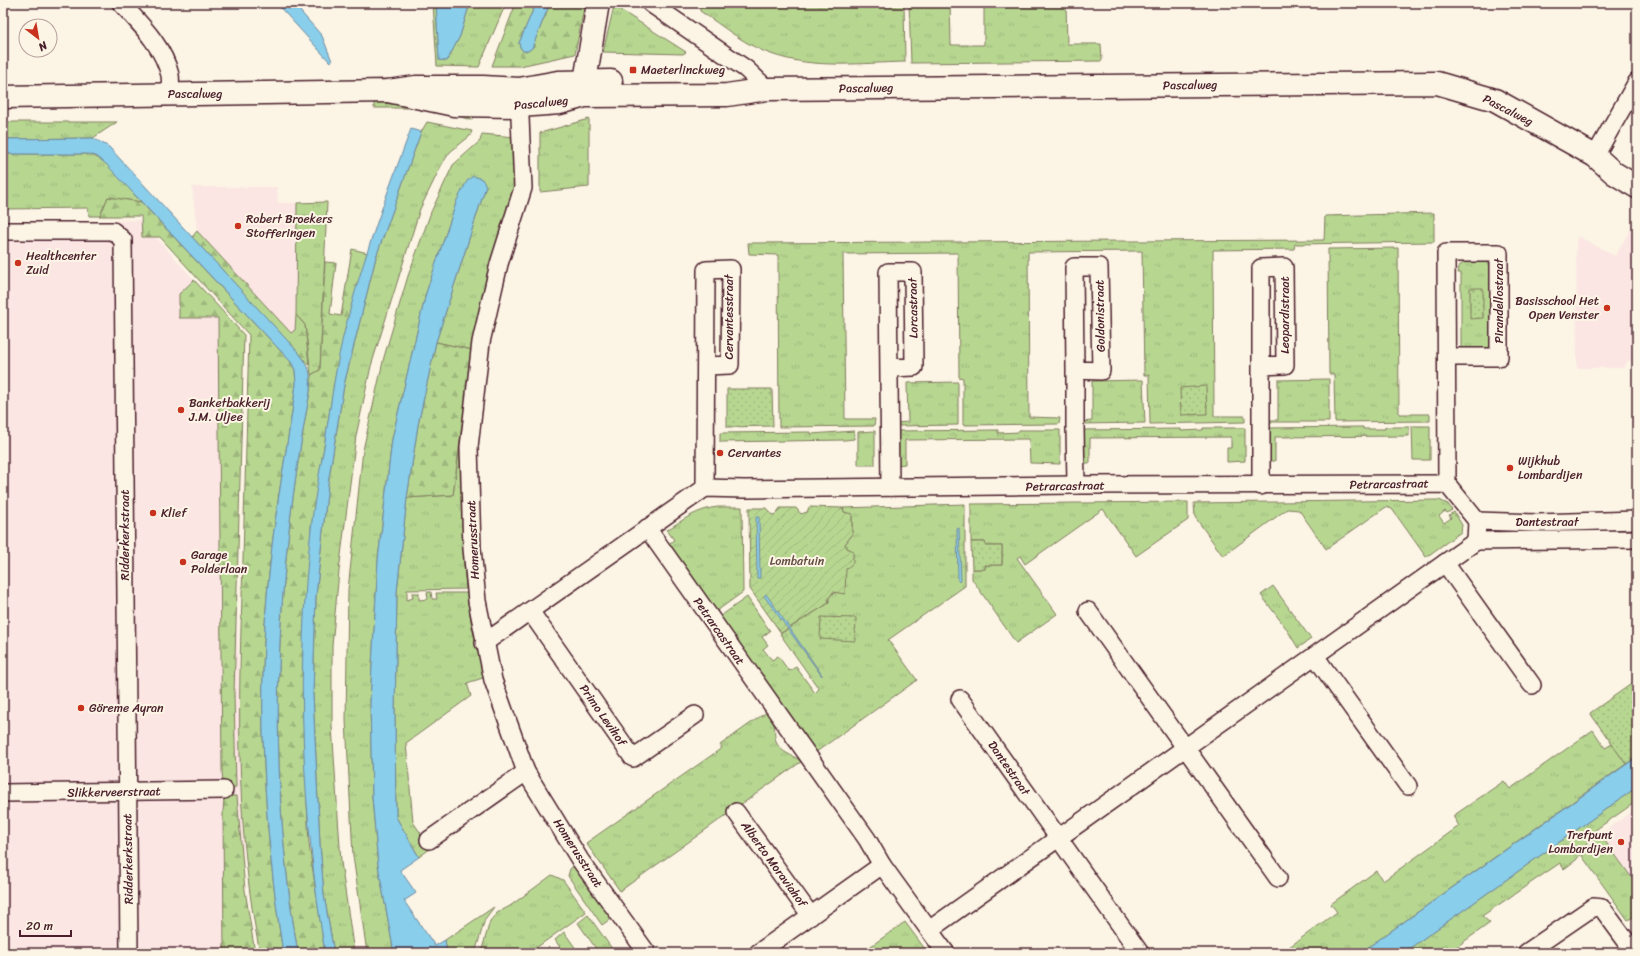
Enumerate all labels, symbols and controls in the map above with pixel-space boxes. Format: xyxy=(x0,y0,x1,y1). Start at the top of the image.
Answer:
north arrow xyxy=(18,18,58,58)
text: N xyxy=(34,36,52,56)
place label: Maeterlinckweg xyxy=(641,59,725,81)
marker: Maeterlinckweg xyxy=(628,65,638,75)
street label: Pascalweg xyxy=(1163,74,1217,96)
street label: Pascalweg xyxy=(839,77,893,99)
street label: Pascalweg xyxy=(168,83,222,105)
street label: Pascalweg xyxy=(1479,88,1537,132)
street label: Pascalweg xyxy=(513,89,569,117)
place label: Robert Broekers Stofferingen xyxy=(246,208,333,244)
marker: Robert Broekers Stofferingen xyxy=(233,221,243,231)
place label: Healthcenter Zuid xyxy=(26,245,97,281)
street label: Pirandellostraat xyxy=(1488,257,1510,344)
marker: Healthcenter Zuid xyxy=(13,258,23,268)
street label: Cervantesstraat xyxy=(718,273,740,360)
street label: Lorcastraat xyxy=(901,276,925,338)
street label: Leopardistraat xyxy=(1274,276,1296,354)
street label: Goldonistraat xyxy=(1088,280,1112,352)
place label: Basisschool Het Open Venster xyxy=(1515,290,1600,326)
marker: Basisschool Het Open Venster xyxy=(1602,303,1612,313)
place label: Banketbakkerij J.M. Uljee xyxy=(188,392,270,428)
marker: Banketbakkerij J.M. Uljee xyxy=(176,405,186,415)
place label: Cervantes xyxy=(728,442,782,464)
marker: Cervantes xyxy=(715,448,725,458)
place label: Wijkhub Lombardijen xyxy=(1518,450,1583,486)
marker: Wijkhub Lombardijen xyxy=(1505,463,1515,473)
street label: Petrarcastraat xyxy=(1349,472,1429,496)
street label: Petrarcastraat xyxy=(1025,474,1105,498)
street label: Ridderkerkstraat xyxy=(114,490,136,580)
street label: Homerusstraat xyxy=(460,500,486,580)
place label: Klief xyxy=(161,502,188,524)
marker: Klief xyxy=(148,508,158,518)
street label: Dantestraat xyxy=(1515,511,1580,533)
place label: Garage Polderlaan xyxy=(191,544,248,580)
park label: Lombatuin xyxy=(770,550,825,572)
marker: Garage Polderlaan xyxy=(178,557,188,567)
street label: Petrarcastraat xyxy=(687,592,751,670)
street label: Primo Levihof xyxy=(573,679,634,752)
place label: Göreme Ayran xyxy=(89,697,164,719)
marker: Göreme Ayran xyxy=(76,703,86,713)
street label: Dantestraat xyxy=(982,736,1037,801)
street label: Slikkerveerstraat xyxy=(67,780,161,804)
street label: Ridderkerkstraat xyxy=(116,813,140,905)
street label: Homerusstraat xyxy=(547,814,609,892)
street label: Alberto Moraviahof xyxy=(734,815,814,913)
place label: Trefpunt Lombardijen xyxy=(1549,824,1613,860)
marker: Trefpunt Lombardijen xyxy=(1616,837,1626,847)
scale bar xyxy=(20,912,71,938)
text: 20 m xyxy=(26,915,53,937)

